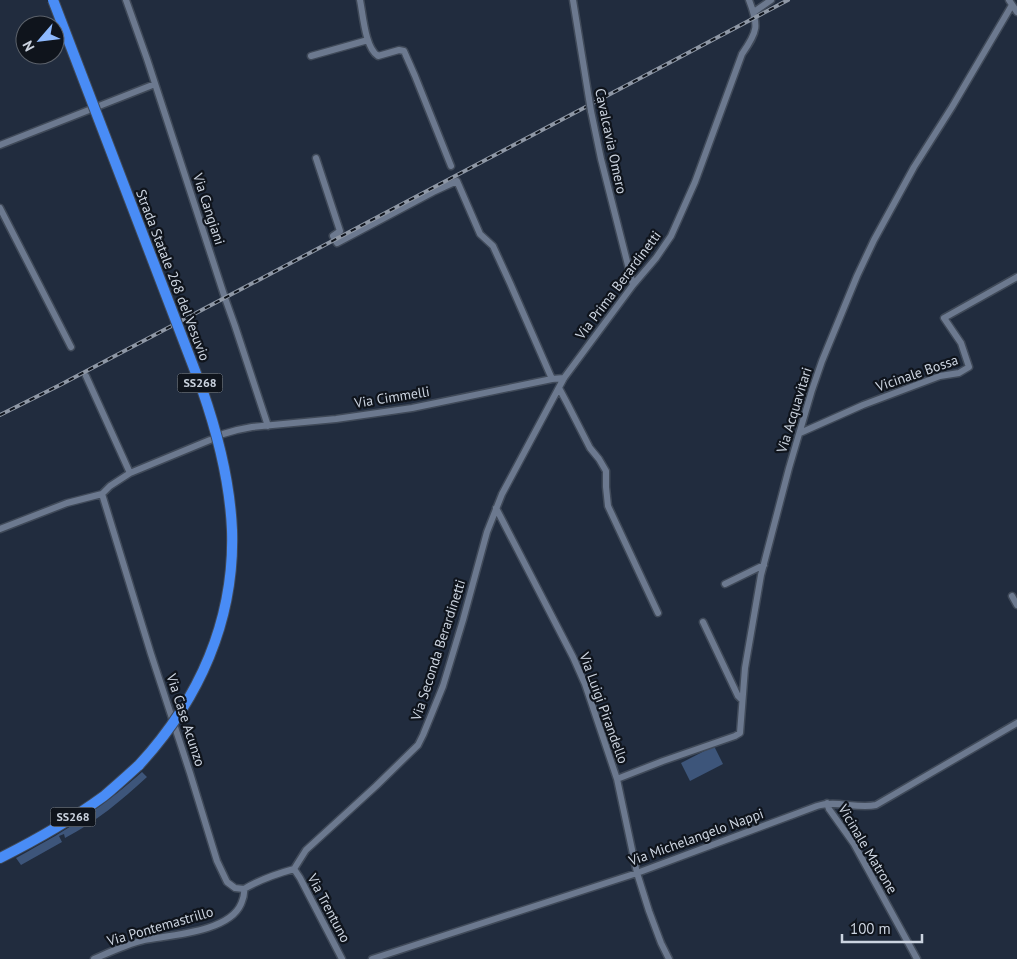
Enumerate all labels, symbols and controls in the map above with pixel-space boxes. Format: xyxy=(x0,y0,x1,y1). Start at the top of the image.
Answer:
north arrow xyxy=(15,15,65,65)
text: N xyxy=(18,38,39,54)
street label: Cavalcavia Omero xyxy=(591,87,631,195)
street label: Via Cangiani xyxy=(189,170,229,247)
street label: Strada Statale 268 del Vesuvio xyxy=(132,187,214,363)
street label: Via Prima Berardinetti xyxy=(571,227,665,344)
street label: Vicinale Bossa xyxy=(873,351,961,396)
street label: Via Acquavitari xyxy=(772,365,816,456)
road number: SS268 xyxy=(178,373,222,392)
street label: Via Cimmelli xyxy=(352,382,431,412)
street label: Via Seconda Berardinetti xyxy=(406,577,469,724)
street label: Via Luigi Pirandello xyxy=(575,649,632,766)
street label: Via Case Acunzo xyxy=(162,670,209,769)
street label: Vicinale Matrone xyxy=(834,800,902,897)
street label: Via Michelangelo Nappi xyxy=(625,804,766,870)
road number: SS268 xyxy=(50,808,96,826)
street label: Via Trentuno xyxy=(303,870,355,945)
street label: Via Pontemastrillo xyxy=(104,902,215,950)
scale bar xyxy=(842,912,922,944)
text: 100 m xyxy=(850,919,891,938)

